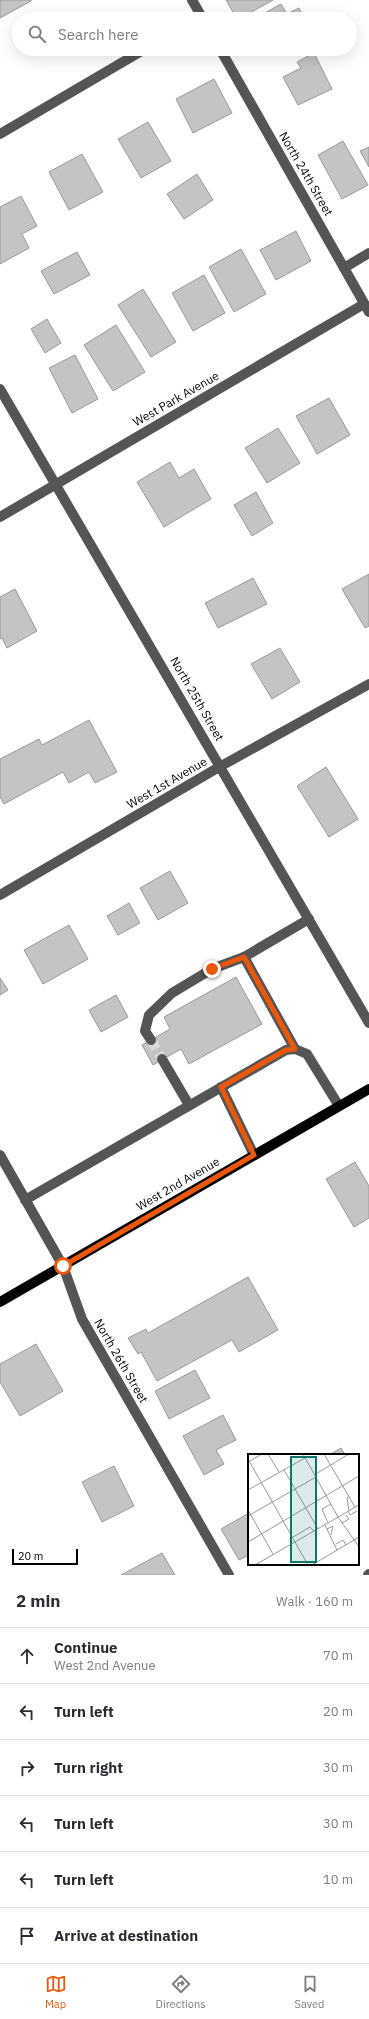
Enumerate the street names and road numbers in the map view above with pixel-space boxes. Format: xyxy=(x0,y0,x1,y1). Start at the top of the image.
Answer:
street label: North 24th Street xyxy=(276,129,337,219)
street label: West Park Avenue xyxy=(130,368,222,429)
street label: North 25th Street xyxy=(167,654,228,744)
street label: West 1st Avenue xyxy=(124,753,210,812)
street label: West 2nd Avenue xyxy=(133,1153,222,1214)
street label: North 26th Street xyxy=(91,1316,152,1406)

